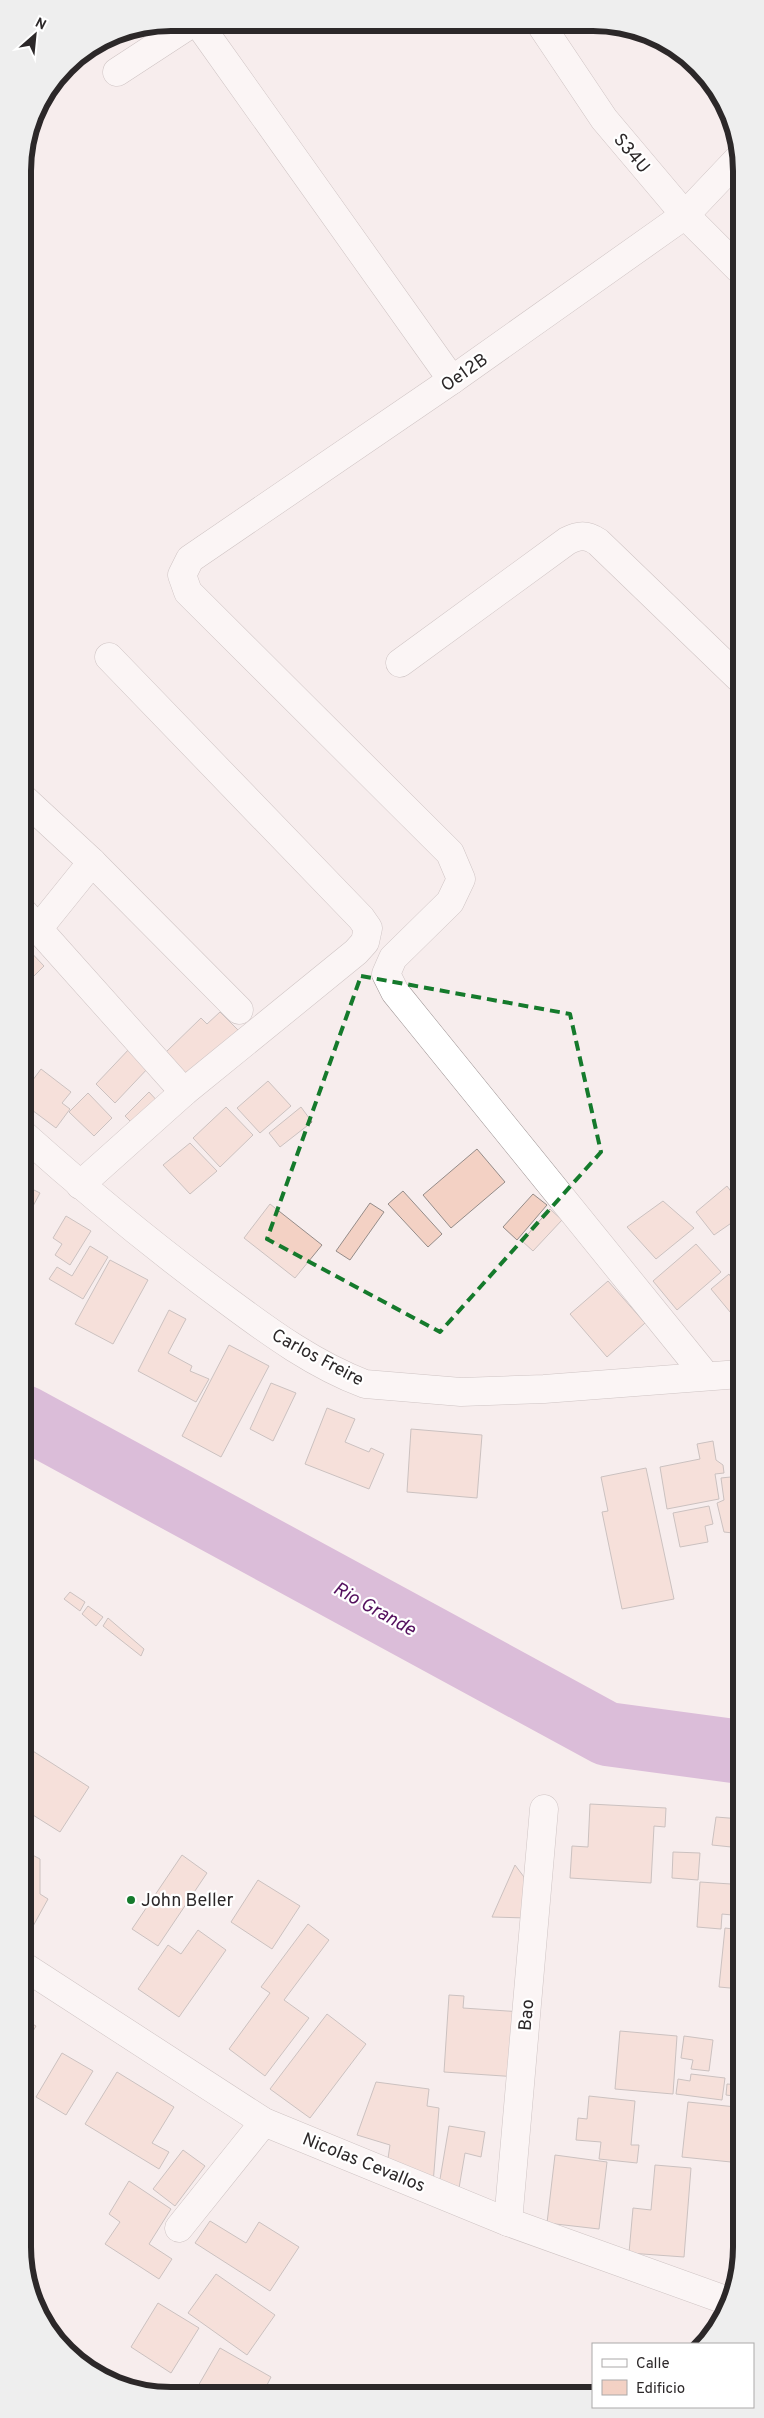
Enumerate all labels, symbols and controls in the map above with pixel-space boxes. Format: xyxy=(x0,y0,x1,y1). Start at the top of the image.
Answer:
north arrow xyxy=(10,10,60,60)
text: N xyxy=(32,15,49,35)
street label: S34U xyxy=(608,129,654,179)
street label: Oe12B xyxy=(437,349,493,398)
street label: Carlos Freire xyxy=(267,1324,367,1392)
water label: Rio Grande xyxy=(328,1577,420,1642)
place label: John Beller xyxy=(141,1890,234,1913)
marker: John Beller xyxy=(125,1894,137,1906)
street label: Bao xyxy=(515,1998,540,2032)
street label: Nicolas Cevallos xyxy=(299,2128,428,2198)
legend xyxy=(592,2343,754,2408)
text: Calle xyxy=(636,2355,670,2374)
text: Edificio xyxy=(636,2380,685,2399)

